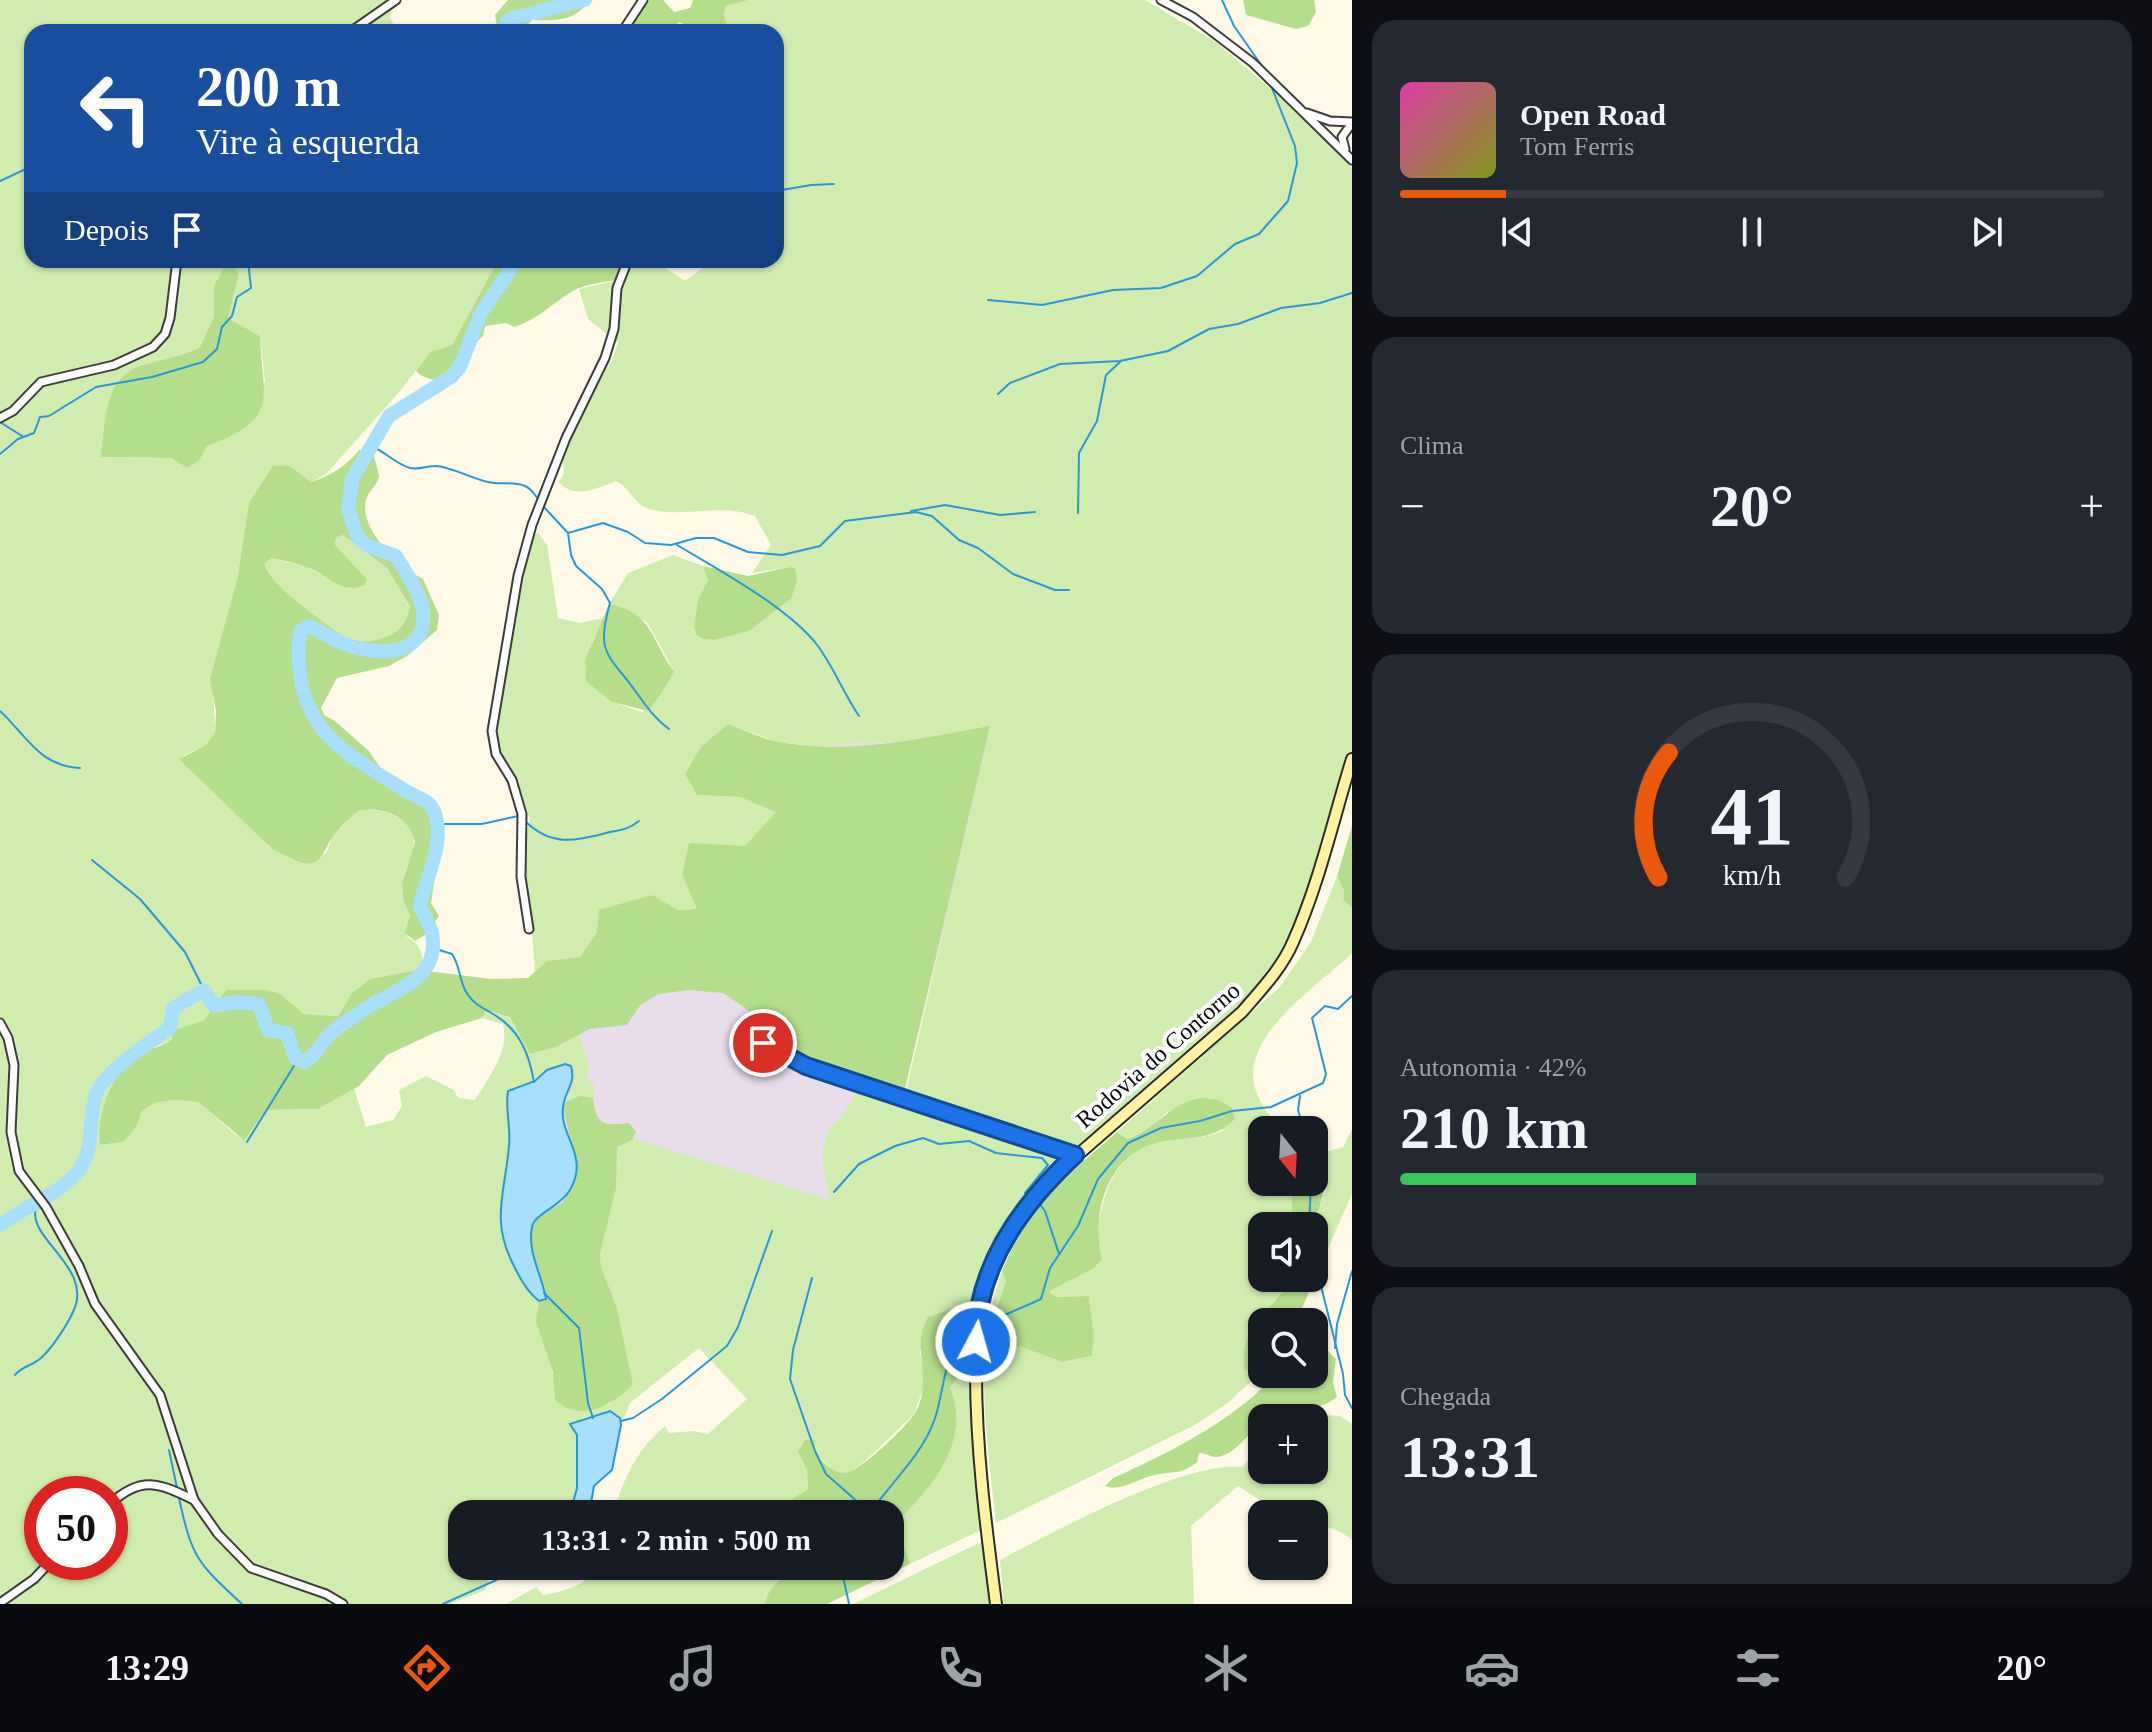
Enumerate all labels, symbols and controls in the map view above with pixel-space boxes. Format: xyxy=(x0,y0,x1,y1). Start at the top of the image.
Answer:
icon: left xyxy=(64,56,168,160)
text: 200 m xyxy=(196,56,341,118)
text: Open Road xyxy=(1520,98,1666,131)
text: Vire à esquerda xyxy=(196,122,420,162)
text: Tom Ferris xyxy=(1520,132,1634,161)
icon: arrive xyxy=(165,208,209,252)
icon: previous xyxy=(1495,210,1539,254)
icon: pause xyxy=(1730,210,1774,254)
icon: next xyxy=(1965,210,2009,254)
text: Depois xyxy=(64,213,149,246)
text: Clima xyxy=(1400,431,1464,460)
text: 20° xyxy=(1710,473,1794,539)
text: − xyxy=(1400,482,1425,531)
text: + xyxy=(2079,482,2104,531)
text: 41 xyxy=(1710,770,1794,862)
text: km/h xyxy=(1723,860,1781,891)
street label: Rodovia do Contorno xyxy=(1071,977,1245,1133)
pin xyxy=(729,1009,797,1077)
icon: arrive xyxy=(741,1021,785,1065)
text: Autonomia · 42% xyxy=(1400,1053,1586,1082)
text: 210 km xyxy=(1400,1095,1588,1161)
north arrow xyxy=(1248,1116,1328,1196)
map controls xyxy=(1248,1116,1328,1580)
button: sound xyxy=(1248,1212,1328,1292)
position arrow xyxy=(934,1300,1018,1384)
button: search xyxy=(1248,1308,1328,1388)
text: Chegada xyxy=(1400,1382,1491,1411)
button: + xyxy=(1248,1404,1328,1484)
text: 13:31 xyxy=(1400,1424,1540,1490)
speed limit sign: 50 xyxy=(24,1476,128,1580)
button: − xyxy=(1248,1500,1328,1580)
text: 13:31 · 2 min · 500 m xyxy=(541,1523,811,1556)
icon: directions xyxy=(399,1640,455,1696)
icon: music xyxy=(665,1640,721,1696)
icon: phone xyxy=(932,1640,988,1696)
icon: climate xyxy=(1198,1640,1254,1696)
icon: car xyxy=(1464,1640,1520,1696)
icon: filters xyxy=(1730,1640,1786,1696)
text: 13:29 xyxy=(105,1648,189,1688)
text: 20° xyxy=(1996,1648,2047,1688)

